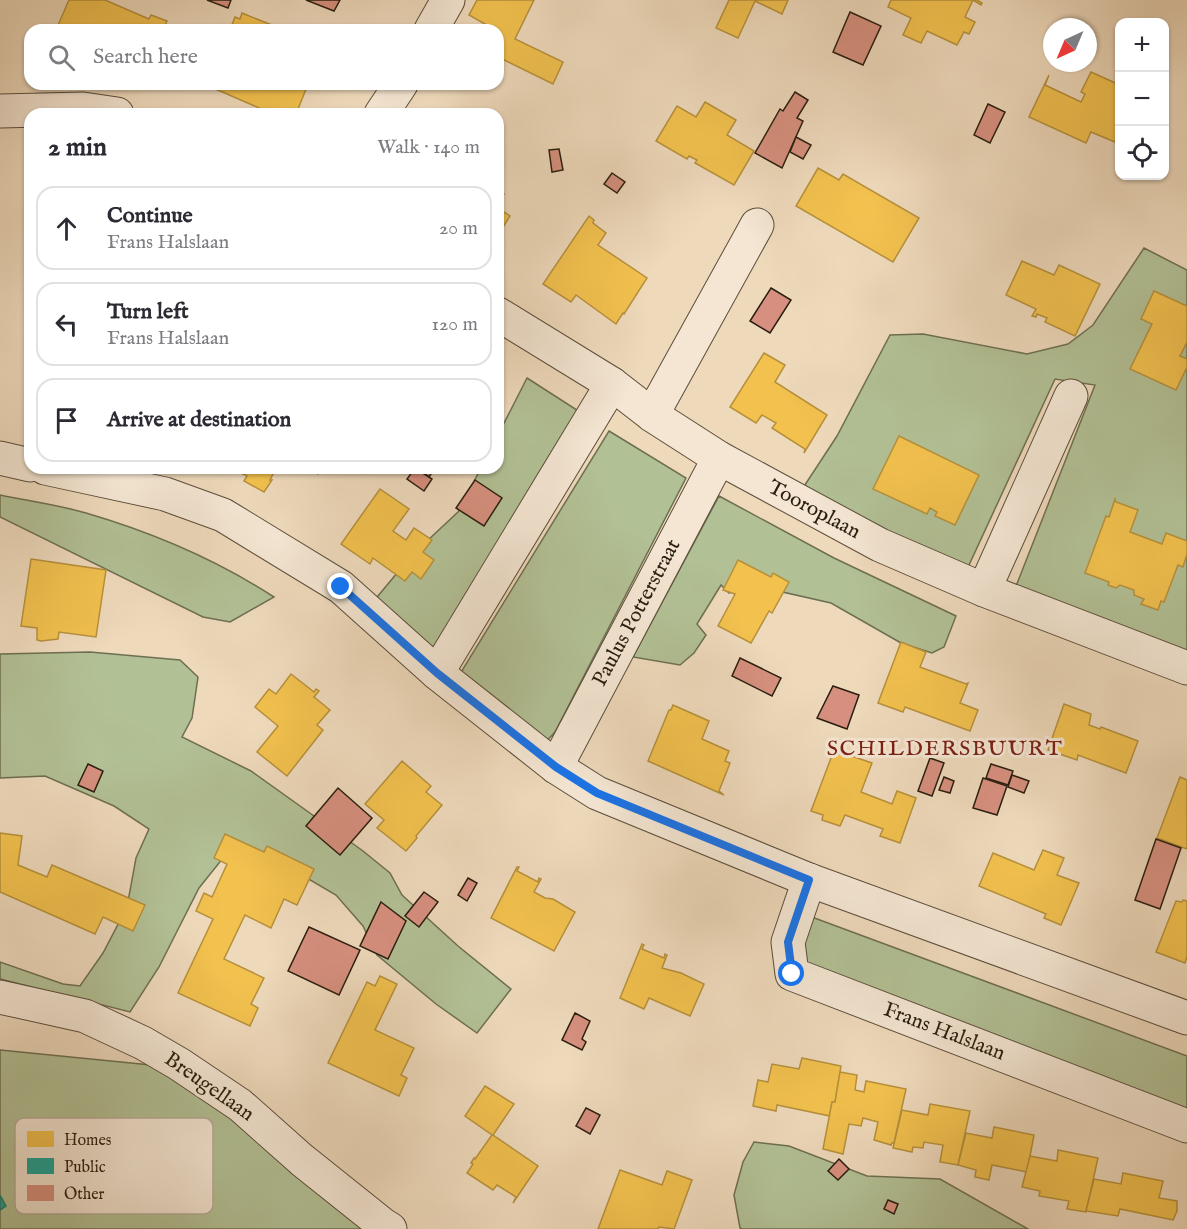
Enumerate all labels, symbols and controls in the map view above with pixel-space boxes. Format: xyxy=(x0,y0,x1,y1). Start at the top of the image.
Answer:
north arrow xyxy=(1043,18,1097,72)
map controls xyxy=(1115,18,1169,180)
button: + xyxy=(1115,18,1169,72)
search box xyxy=(24,24,504,90)
icon: search xyxy=(45,41,78,74)
text: Search here xyxy=(93,43,198,71)
button: − xyxy=(1115,72,1169,126)
button: locate xyxy=(1115,126,1169,180)
text: 2 min xyxy=(48,131,107,164)
text: Walk · 140 m xyxy=(377,135,480,160)
text: Continue xyxy=(107,202,193,230)
icon: ahead xyxy=(50,212,83,245)
text: 20 m xyxy=(439,216,478,241)
text: Frans Halslaan xyxy=(107,230,229,255)
text: Turn left xyxy=(107,298,189,326)
icon: left xyxy=(50,308,83,341)
text: 120 m xyxy=(432,312,478,337)
text: Frans Halslaan xyxy=(107,326,229,351)
icon: arrive xyxy=(50,404,83,437)
text: Arrive at destination xyxy=(107,406,291,434)
street label: Tooroplaan xyxy=(763,474,865,546)
street label: Paulus Potterstraat xyxy=(587,535,687,691)
route end xyxy=(327,573,353,599)
district label: SCHILDERSBUURT xyxy=(827,735,1063,763)
route start xyxy=(778,960,804,986)
street label: Frans Halslaan xyxy=(879,996,1009,1068)
street label: Breugellaan xyxy=(159,1046,259,1128)
legend xyxy=(15,1118,213,1214)
text: Homes xyxy=(64,1131,112,1151)
text: Public xyxy=(64,1158,106,1178)
text: Other xyxy=(64,1185,105,1205)

